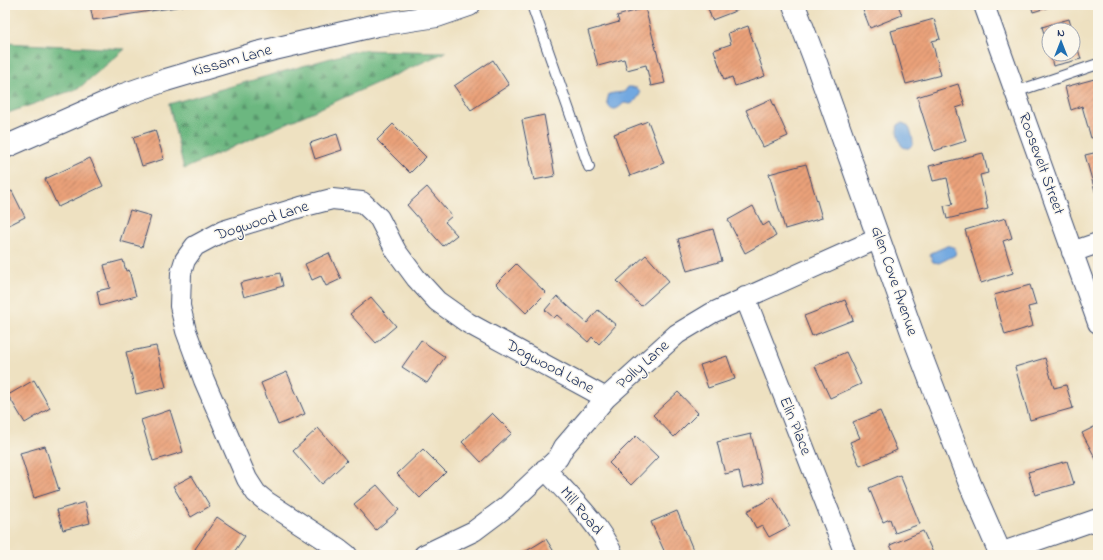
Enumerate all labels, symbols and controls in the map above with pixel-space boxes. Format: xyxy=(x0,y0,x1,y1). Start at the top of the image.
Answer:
north arrow xyxy=(1041,22,1081,62)
text: N xyxy=(1057,25,1065,41)
street label: Kissam Lane xyxy=(189,38,275,84)
street label: Roosevelt Street xyxy=(1011,110,1071,219)
street label: Dogwood Lane xyxy=(211,194,313,248)
street label: Glen Cove Avenue xyxy=(864,223,924,340)
street label: Dogwood Lane xyxy=(501,333,599,401)
street label: Polly Lane xyxy=(611,334,675,395)
street label: Elin Place xyxy=(772,393,818,460)
street label: Mill Road xyxy=(554,482,608,540)

